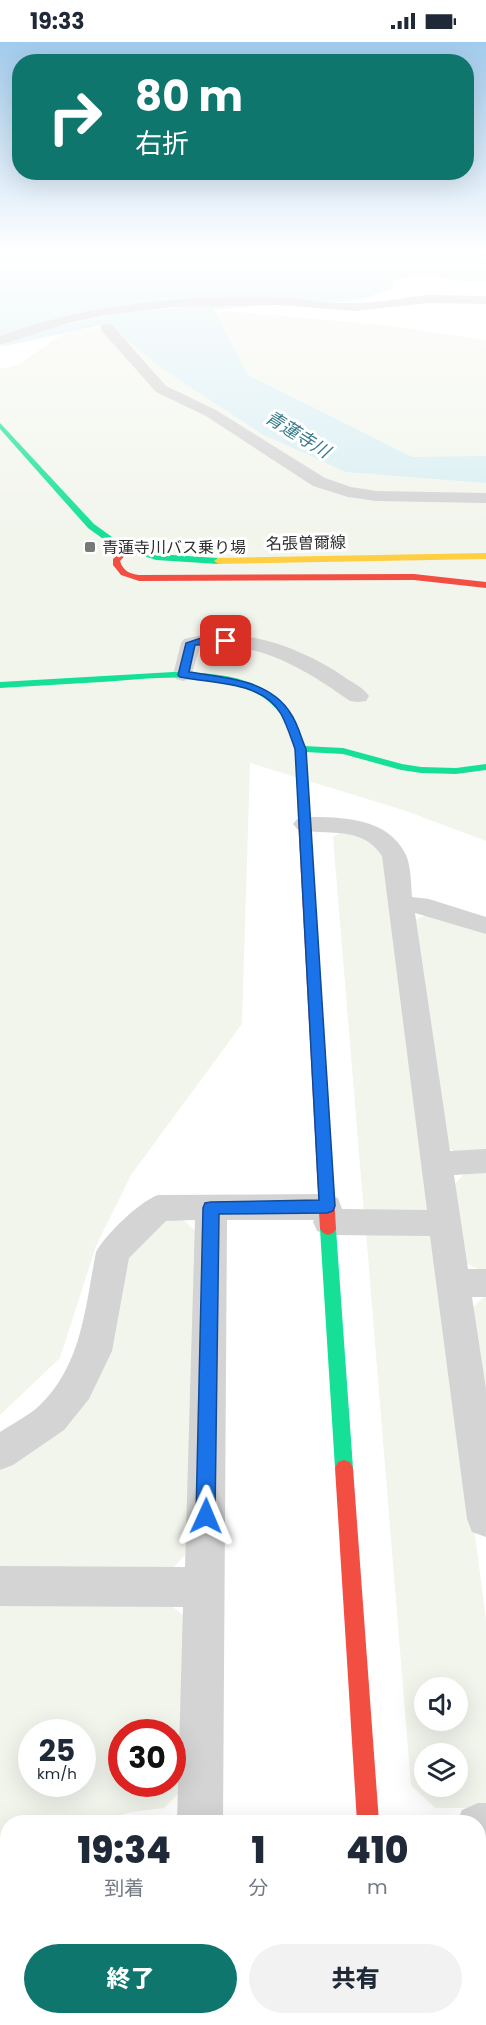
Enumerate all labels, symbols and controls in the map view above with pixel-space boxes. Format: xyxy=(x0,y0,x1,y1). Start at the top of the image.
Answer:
text: 19:33 xyxy=(30,6,85,37)
text: 80 m xyxy=(135,67,243,126)
icon: right xyxy=(36,78,114,156)
text: 右折 xyxy=(135,125,189,162)
water label: 青蓮寺川 xyxy=(261,404,337,465)
street label: 名張曽爾線 xyxy=(266,531,346,555)
place label: 青蓮寺川バス乗り場 xyxy=(102,536,246,559)
marker: 青蓮寺川バス乗り場 xyxy=(83,540,97,554)
pin xyxy=(200,615,251,666)
icon: arrive xyxy=(209,624,242,657)
position arrow xyxy=(174,1484,238,1548)
map controls xyxy=(414,1677,468,1797)
button: sound xyxy=(414,1677,468,1731)
speed limit sign: 30 xyxy=(108,1719,186,1797)
text: 25 xyxy=(39,1729,75,1772)
button: layers xyxy=(414,1743,468,1797)
text: km/h xyxy=(37,1763,77,1784)
text: 19:34 xyxy=(78,1825,171,1876)
text: 1 xyxy=(252,1825,265,1876)
text: 410 xyxy=(346,1825,408,1876)
text: m xyxy=(367,1873,388,1901)
text: 到着 xyxy=(104,1874,144,1902)
text: 分 xyxy=(249,1874,269,1902)
button: 終了 xyxy=(24,1944,237,2013)
button: 共有 xyxy=(249,1944,462,2013)

